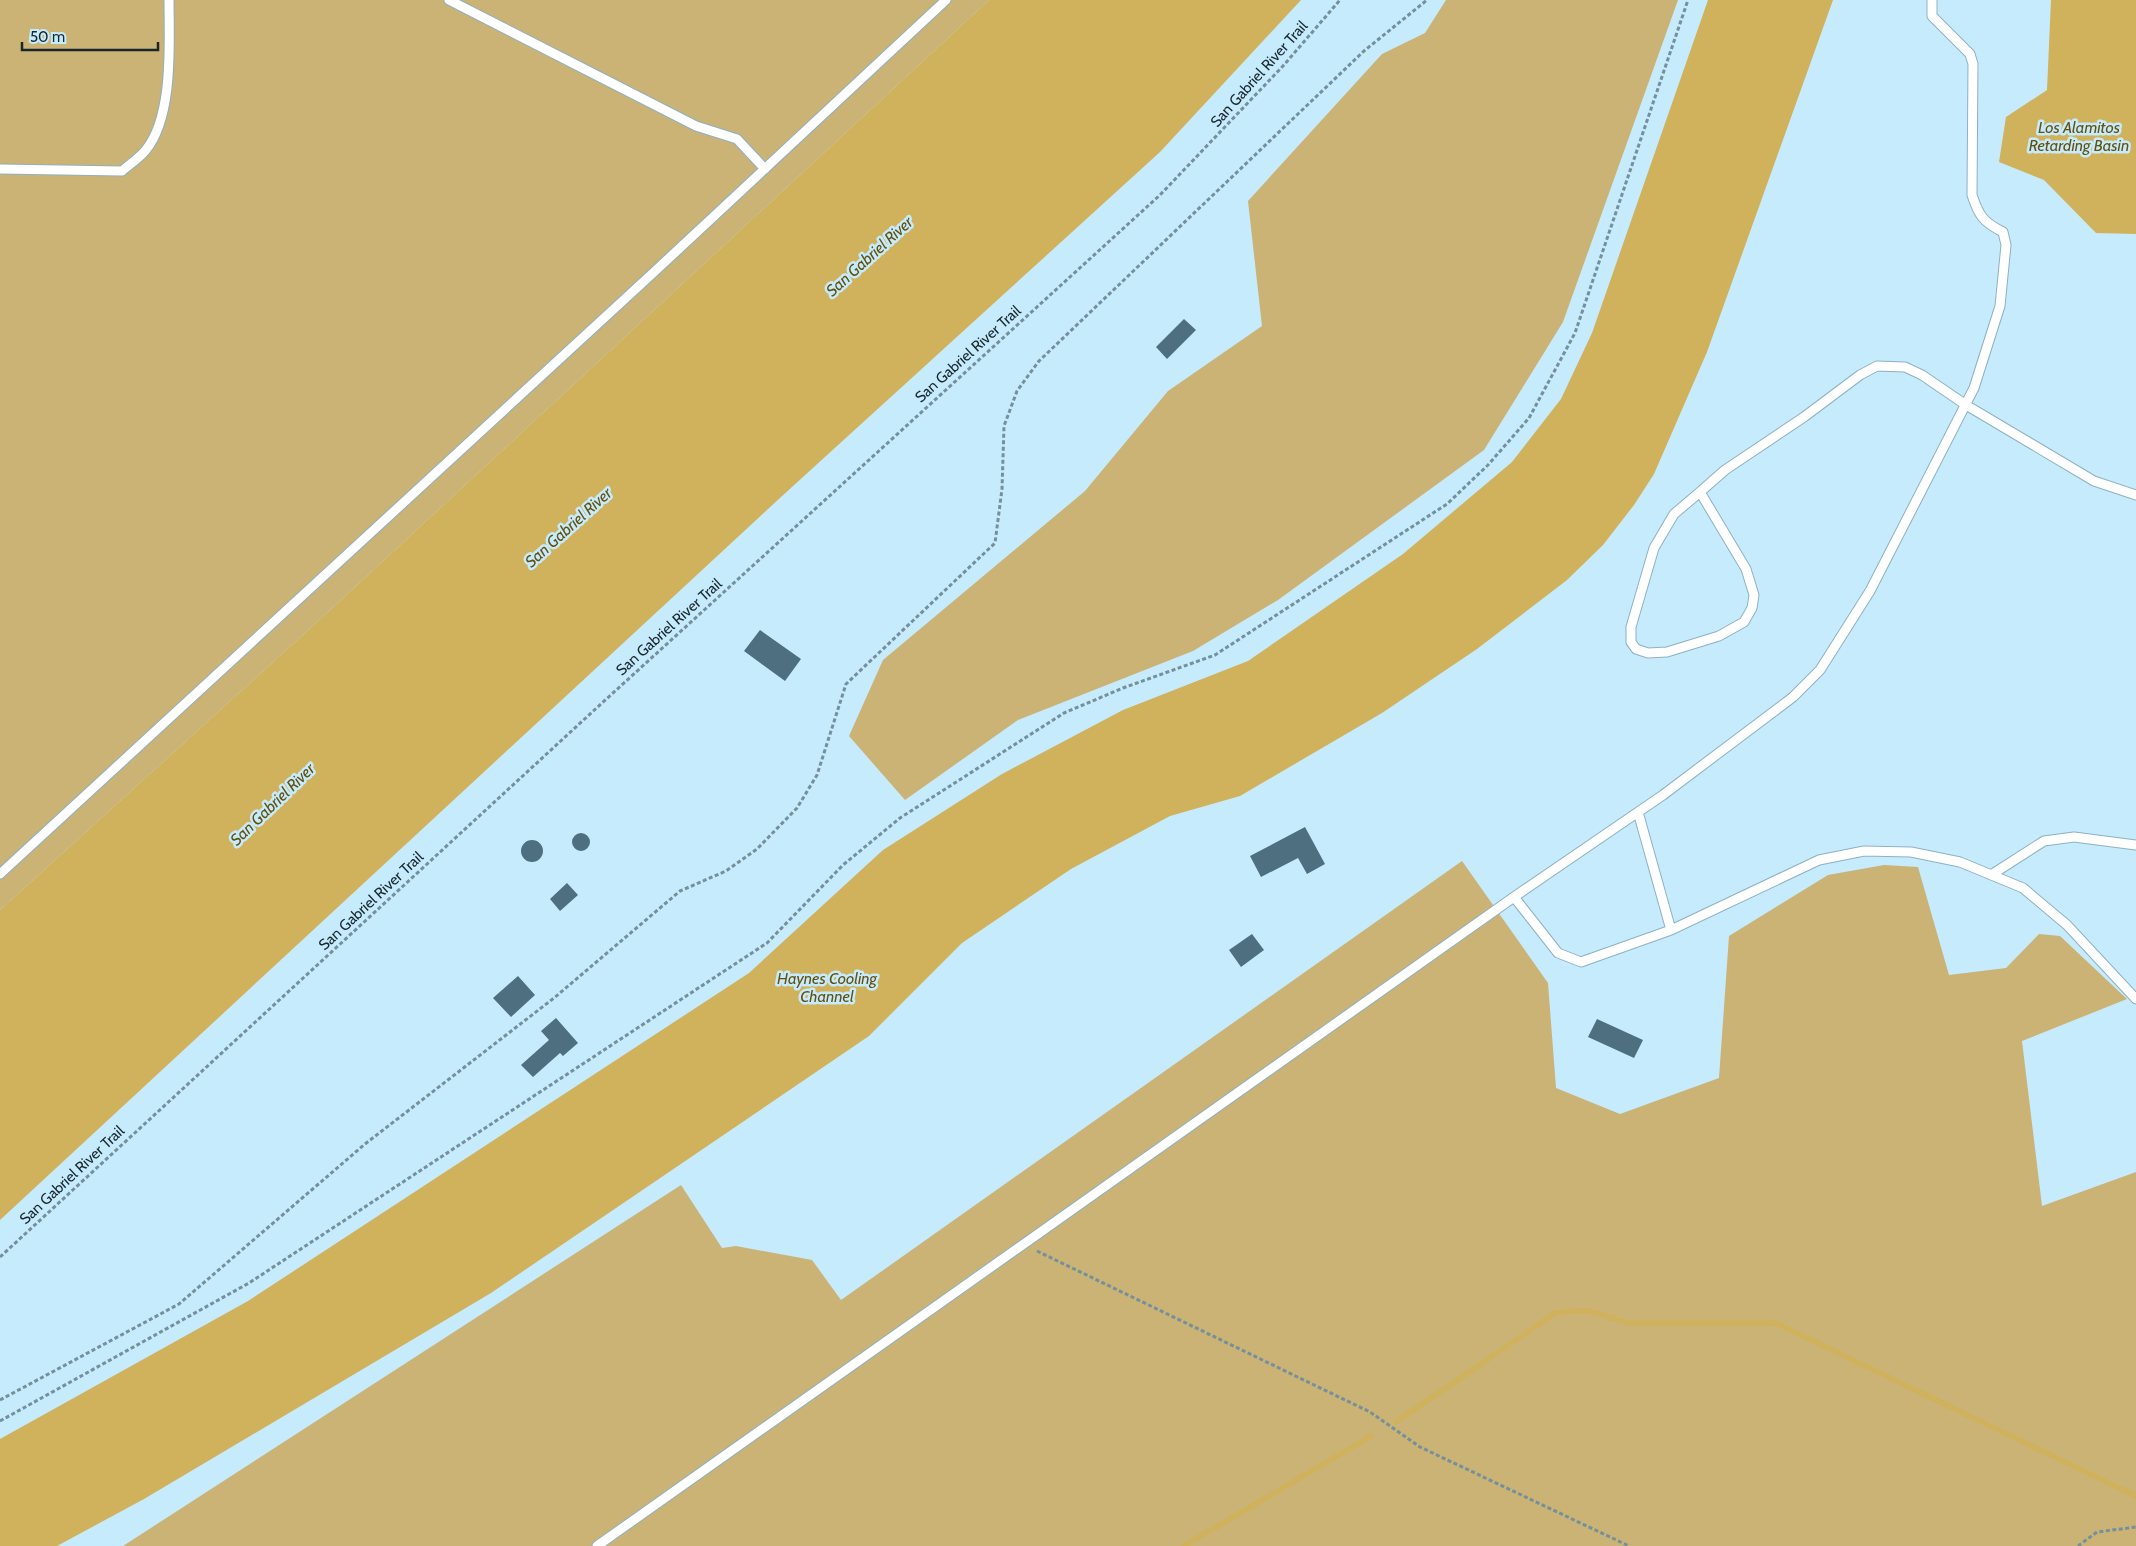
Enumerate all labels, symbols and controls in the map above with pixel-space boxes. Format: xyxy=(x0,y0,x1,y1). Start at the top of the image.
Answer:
street label: San Gabriel River Trail xyxy=(1207,17,1312,131)
scale bar xyxy=(22,20,159,52)
text: 50 m xyxy=(30,28,65,46)
water label: Los Alamitos Retarding Basin xyxy=(2029,118,2129,155)
water label: San Gabriel River xyxy=(822,212,917,300)
street label: San Gabriel River Trail xyxy=(911,301,1025,406)
water label: San Gabriel River xyxy=(521,483,616,571)
street label: San Gabriel River Trail xyxy=(612,574,726,679)
water label: San Gabriel River xyxy=(226,759,319,849)
street label: San Gabriel River Trail xyxy=(315,848,427,954)
water label: Haynes Cooling Channel xyxy=(777,969,878,1006)
street label: San Gabriel River Trail xyxy=(16,1122,128,1228)

